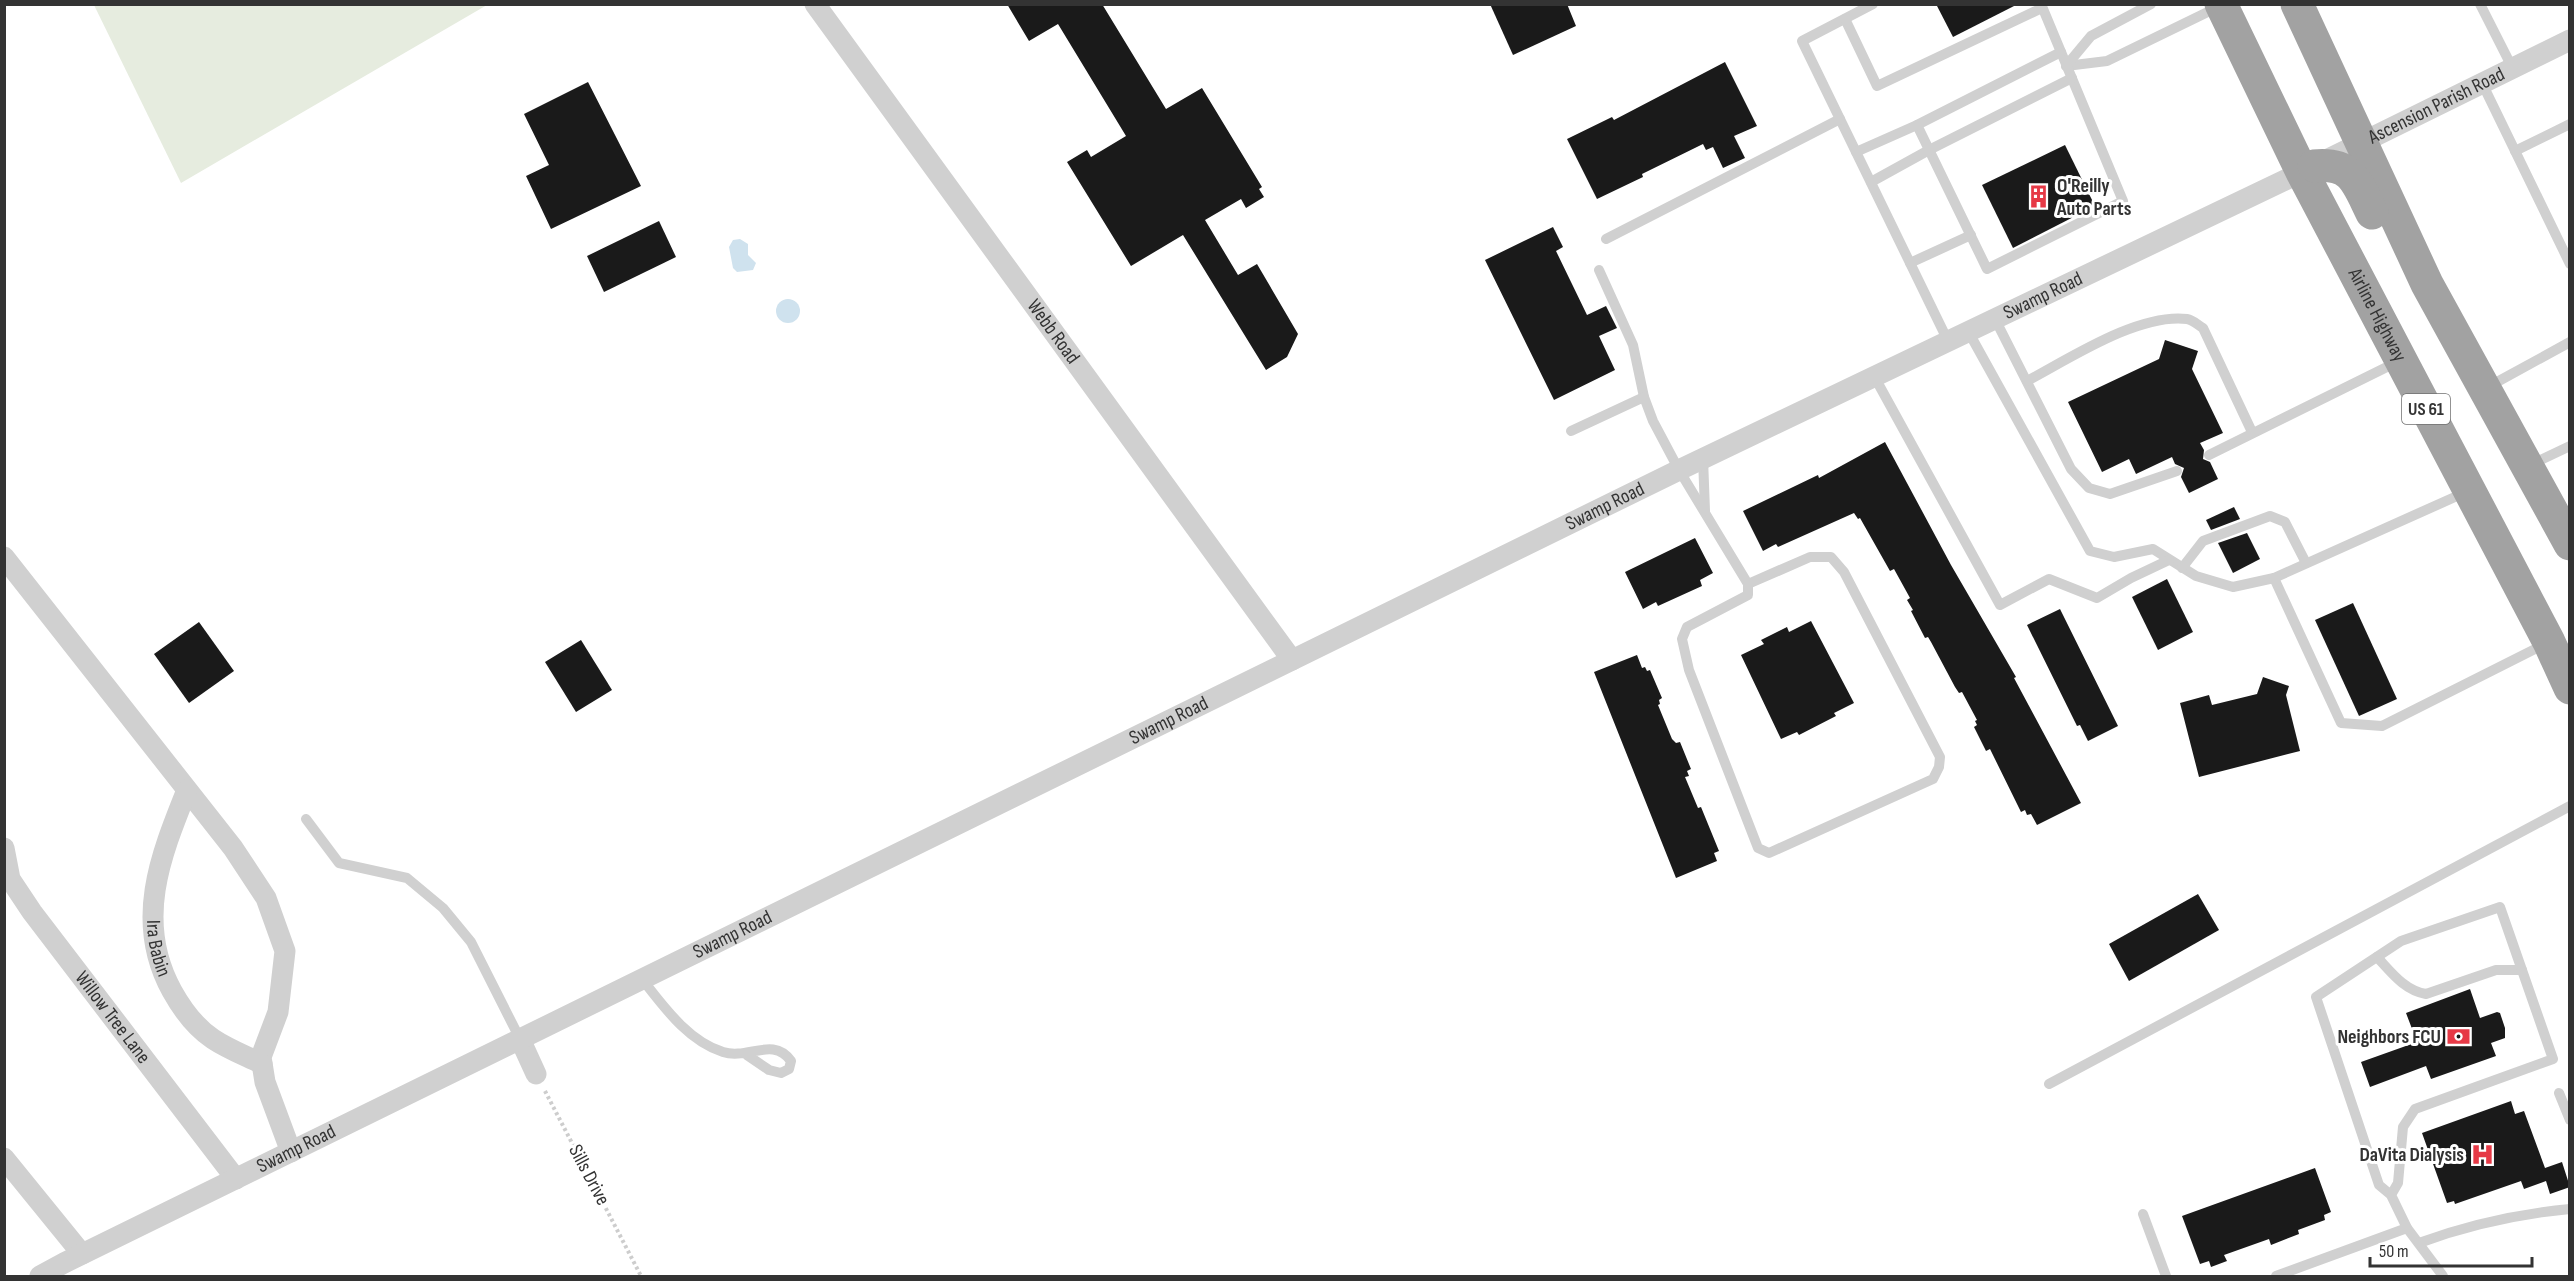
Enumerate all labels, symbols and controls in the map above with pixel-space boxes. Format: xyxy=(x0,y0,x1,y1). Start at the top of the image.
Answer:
street label: Ascension Parish Road xyxy=(2363,62,2509,150)
place label: O'Reilly Auto Parts xyxy=(2056,174,2132,221)
building icon: O'Reilly Auto Parts xyxy=(2026,184,2052,210)
street label: Airline Highway xyxy=(2342,263,2412,366)
street label: Swamp Road xyxy=(2000,267,2086,325)
street label: Webb Road xyxy=(1022,295,1085,368)
road number: US 61 xyxy=(2402,394,2450,424)
street label: Swamp Road xyxy=(1562,477,1648,536)
street label: Swamp Road xyxy=(1125,691,1212,750)
street label: Swamp Road xyxy=(689,905,776,964)
street label: Ira Babin xyxy=(141,920,176,980)
street label: Willow Tree Lane xyxy=(70,967,156,1068)
bank icon: Neighbors FCU xyxy=(2446,1024,2472,1050)
place label: Neighbors FCU xyxy=(2337,1025,2441,1049)
street label: Swamp Road xyxy=(253,1119,340,1178)
street label: Sills Drive xyxy=(563,1141,615,1209)
hospital icon: DaVita Dialysis xyxy=(2469,1142,2495,1168)
place label: DaVita Dialysis xyxy=(2359,1143,2464,1167)
scale bar xyxy=(2370,1230,2532,1268)
text: 50 m xyxy=(2379,1241,2409,1262)

